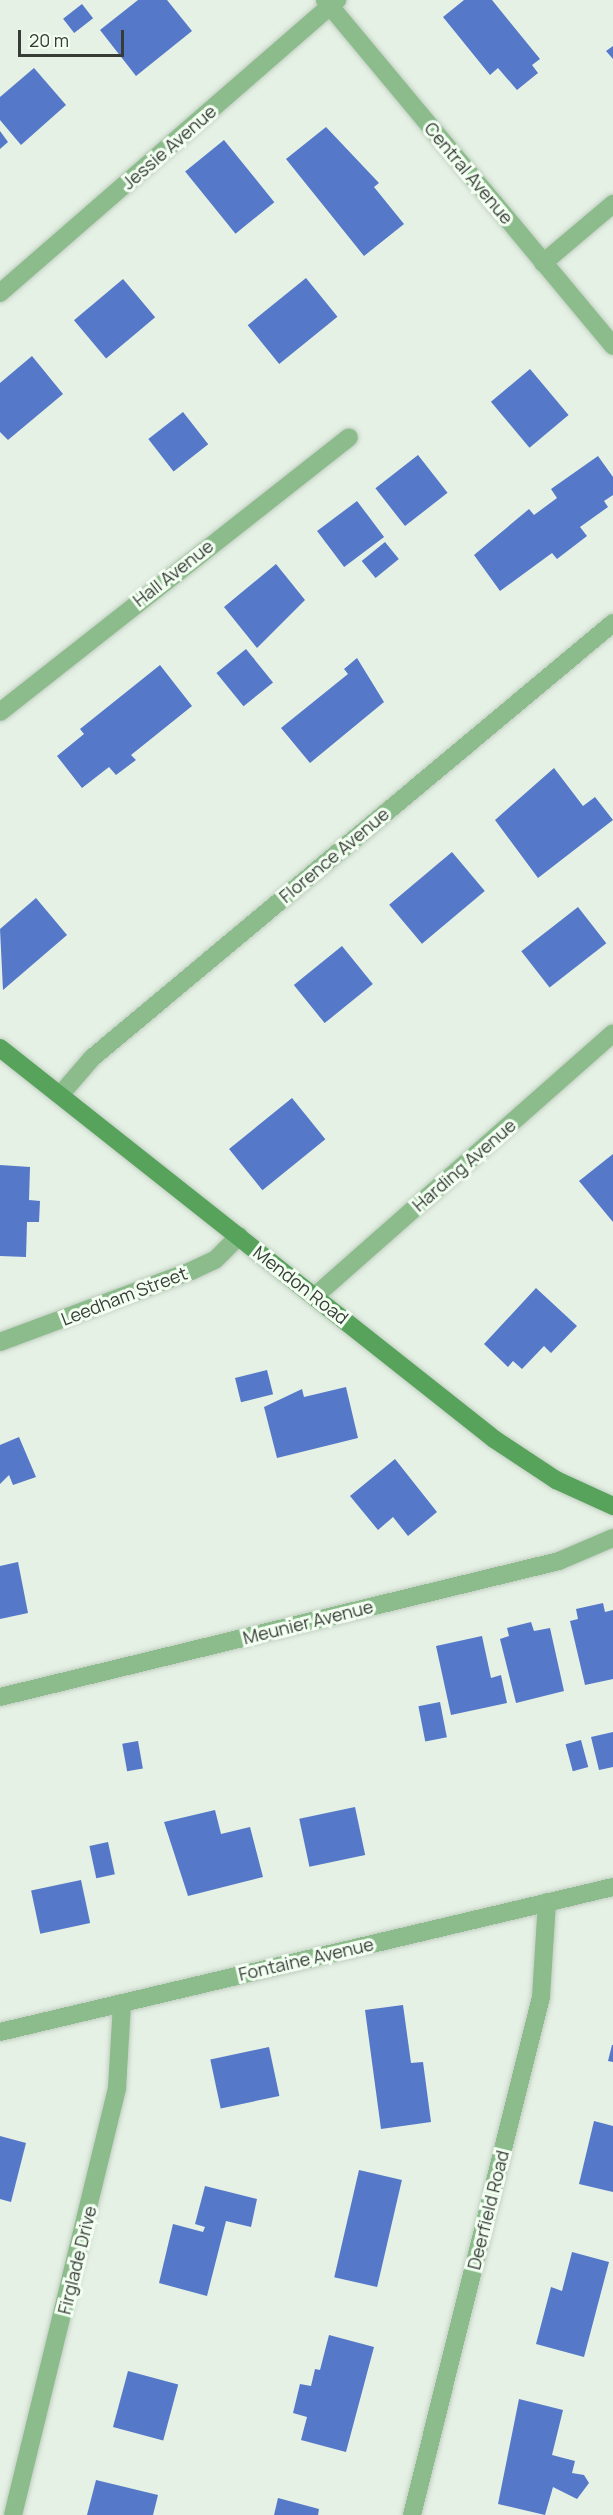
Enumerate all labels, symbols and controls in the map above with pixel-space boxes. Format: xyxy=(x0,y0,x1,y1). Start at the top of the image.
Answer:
scale bar xyxy=(21,18,128,56)
text: 20 m xyxy=(29,28,69,52)
street label: Jessie Avenue xyxy=(117,100,221,194)
street label: Central Avenue xyxy=(420,118,518,228)
street label: Hall Avenue xyxy=(129,535,217,611)
street label: Florence Avenue xyxy=(275,803,393,907)
street label: Harding Avenue xyxy=(408,1114,520,1216)
street label: Mendon Road xyxy=(249,1241,353,1329)
street label: Leedham Street xyxy=(58,1262,190,1330)
street label: Meunier Avenue xyxy=(241,1595,375,1649)
street label: Fontaine Avenue xyxy=(236,1933,376,1985)
street label: Deerfield Road xyxy=(463,2148,513,2272)
street label: Firglade Drive xyxy=(53,2203,101,2317)

